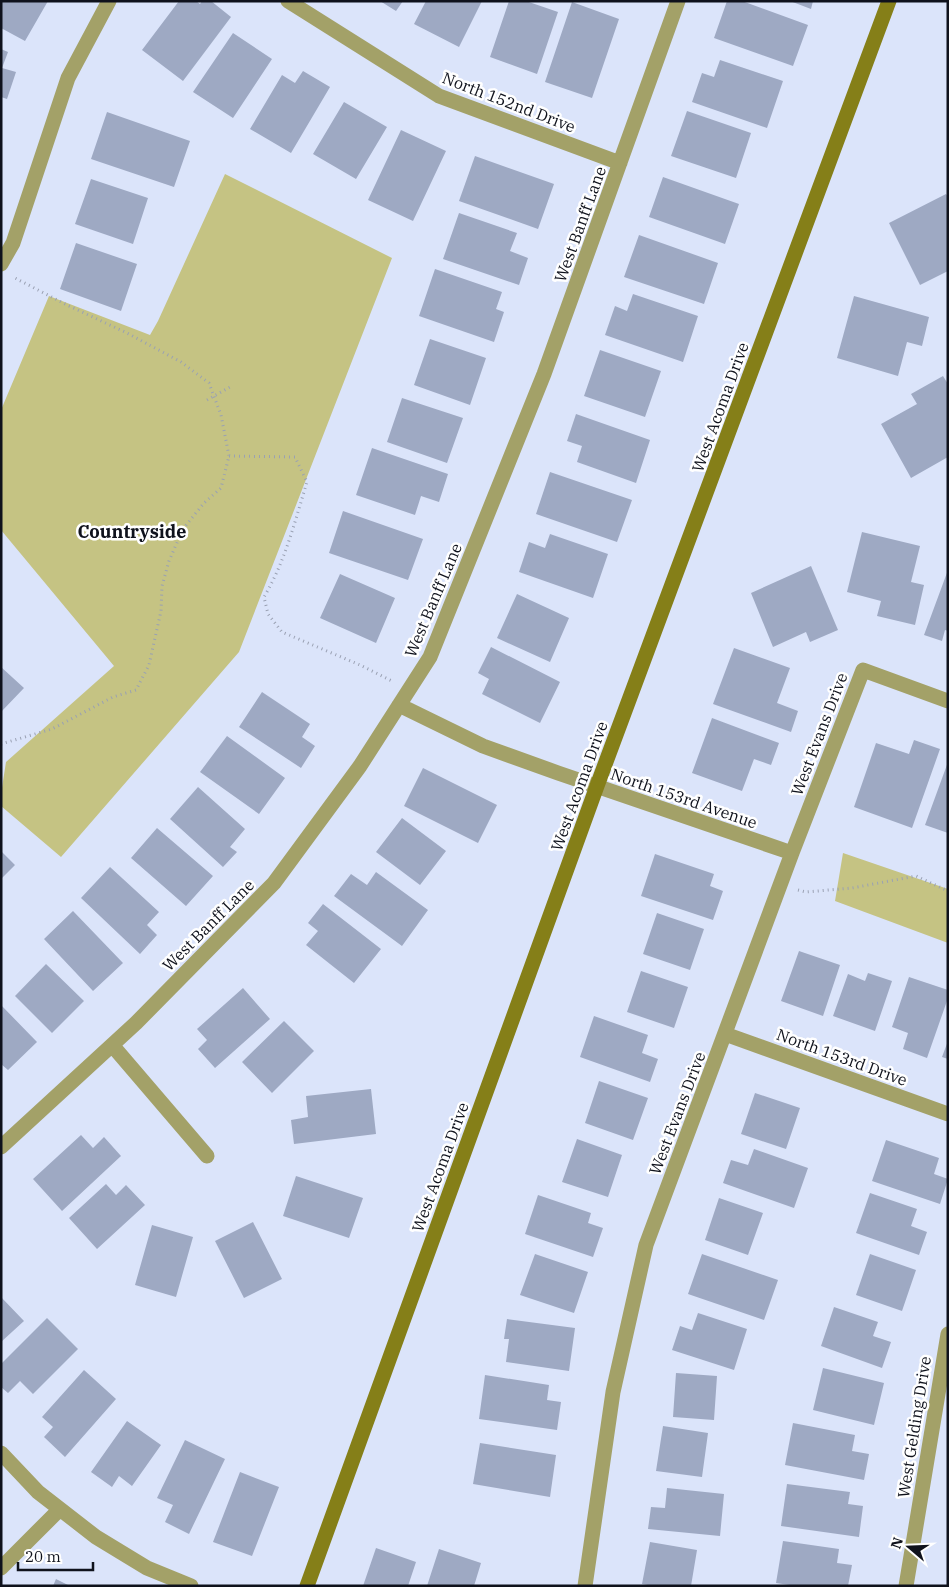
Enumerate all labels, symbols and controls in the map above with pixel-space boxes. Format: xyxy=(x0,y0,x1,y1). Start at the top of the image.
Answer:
street label: North 152nd Drive xyxy=(440,67,578,137)
street label: West Banff Lane xyxy=(550,163,610,285)
street label: West Acoma Drive xyxy=(687,339,753,475)
district label: Countryside xyxy=(78,520,186,543)
street label: West Banff Lane xyxy=(400,540,466,660)
street label: West Evans Drive xyxy=(786,670,852,798)
street label: West Acoma Drive xyxy=(546,718,612,854)
street label: North 153rd Avenue xyxy=(608,764,760,832)
street label: West Banff Lane xyxy=(158,875,258,975)
street label: North 153rd Drive xyxy=(774,1024,910,1090)
street label: West Evans Drive xyxy=(644,1049,710,1177)
street label: West Acoma Drive xyxy=(407,1099,473,1235)
street label: West Gelding Drive xyxy=(893,1355,935,1499)
north arrow xyxy=(884,1522,934,1572)
text: N xyxy=(886,1535,907,1551)
scale bar xyxy=(18,1540,92,1572)
text: 20 m xyxy=(25,1547,61,1566)

